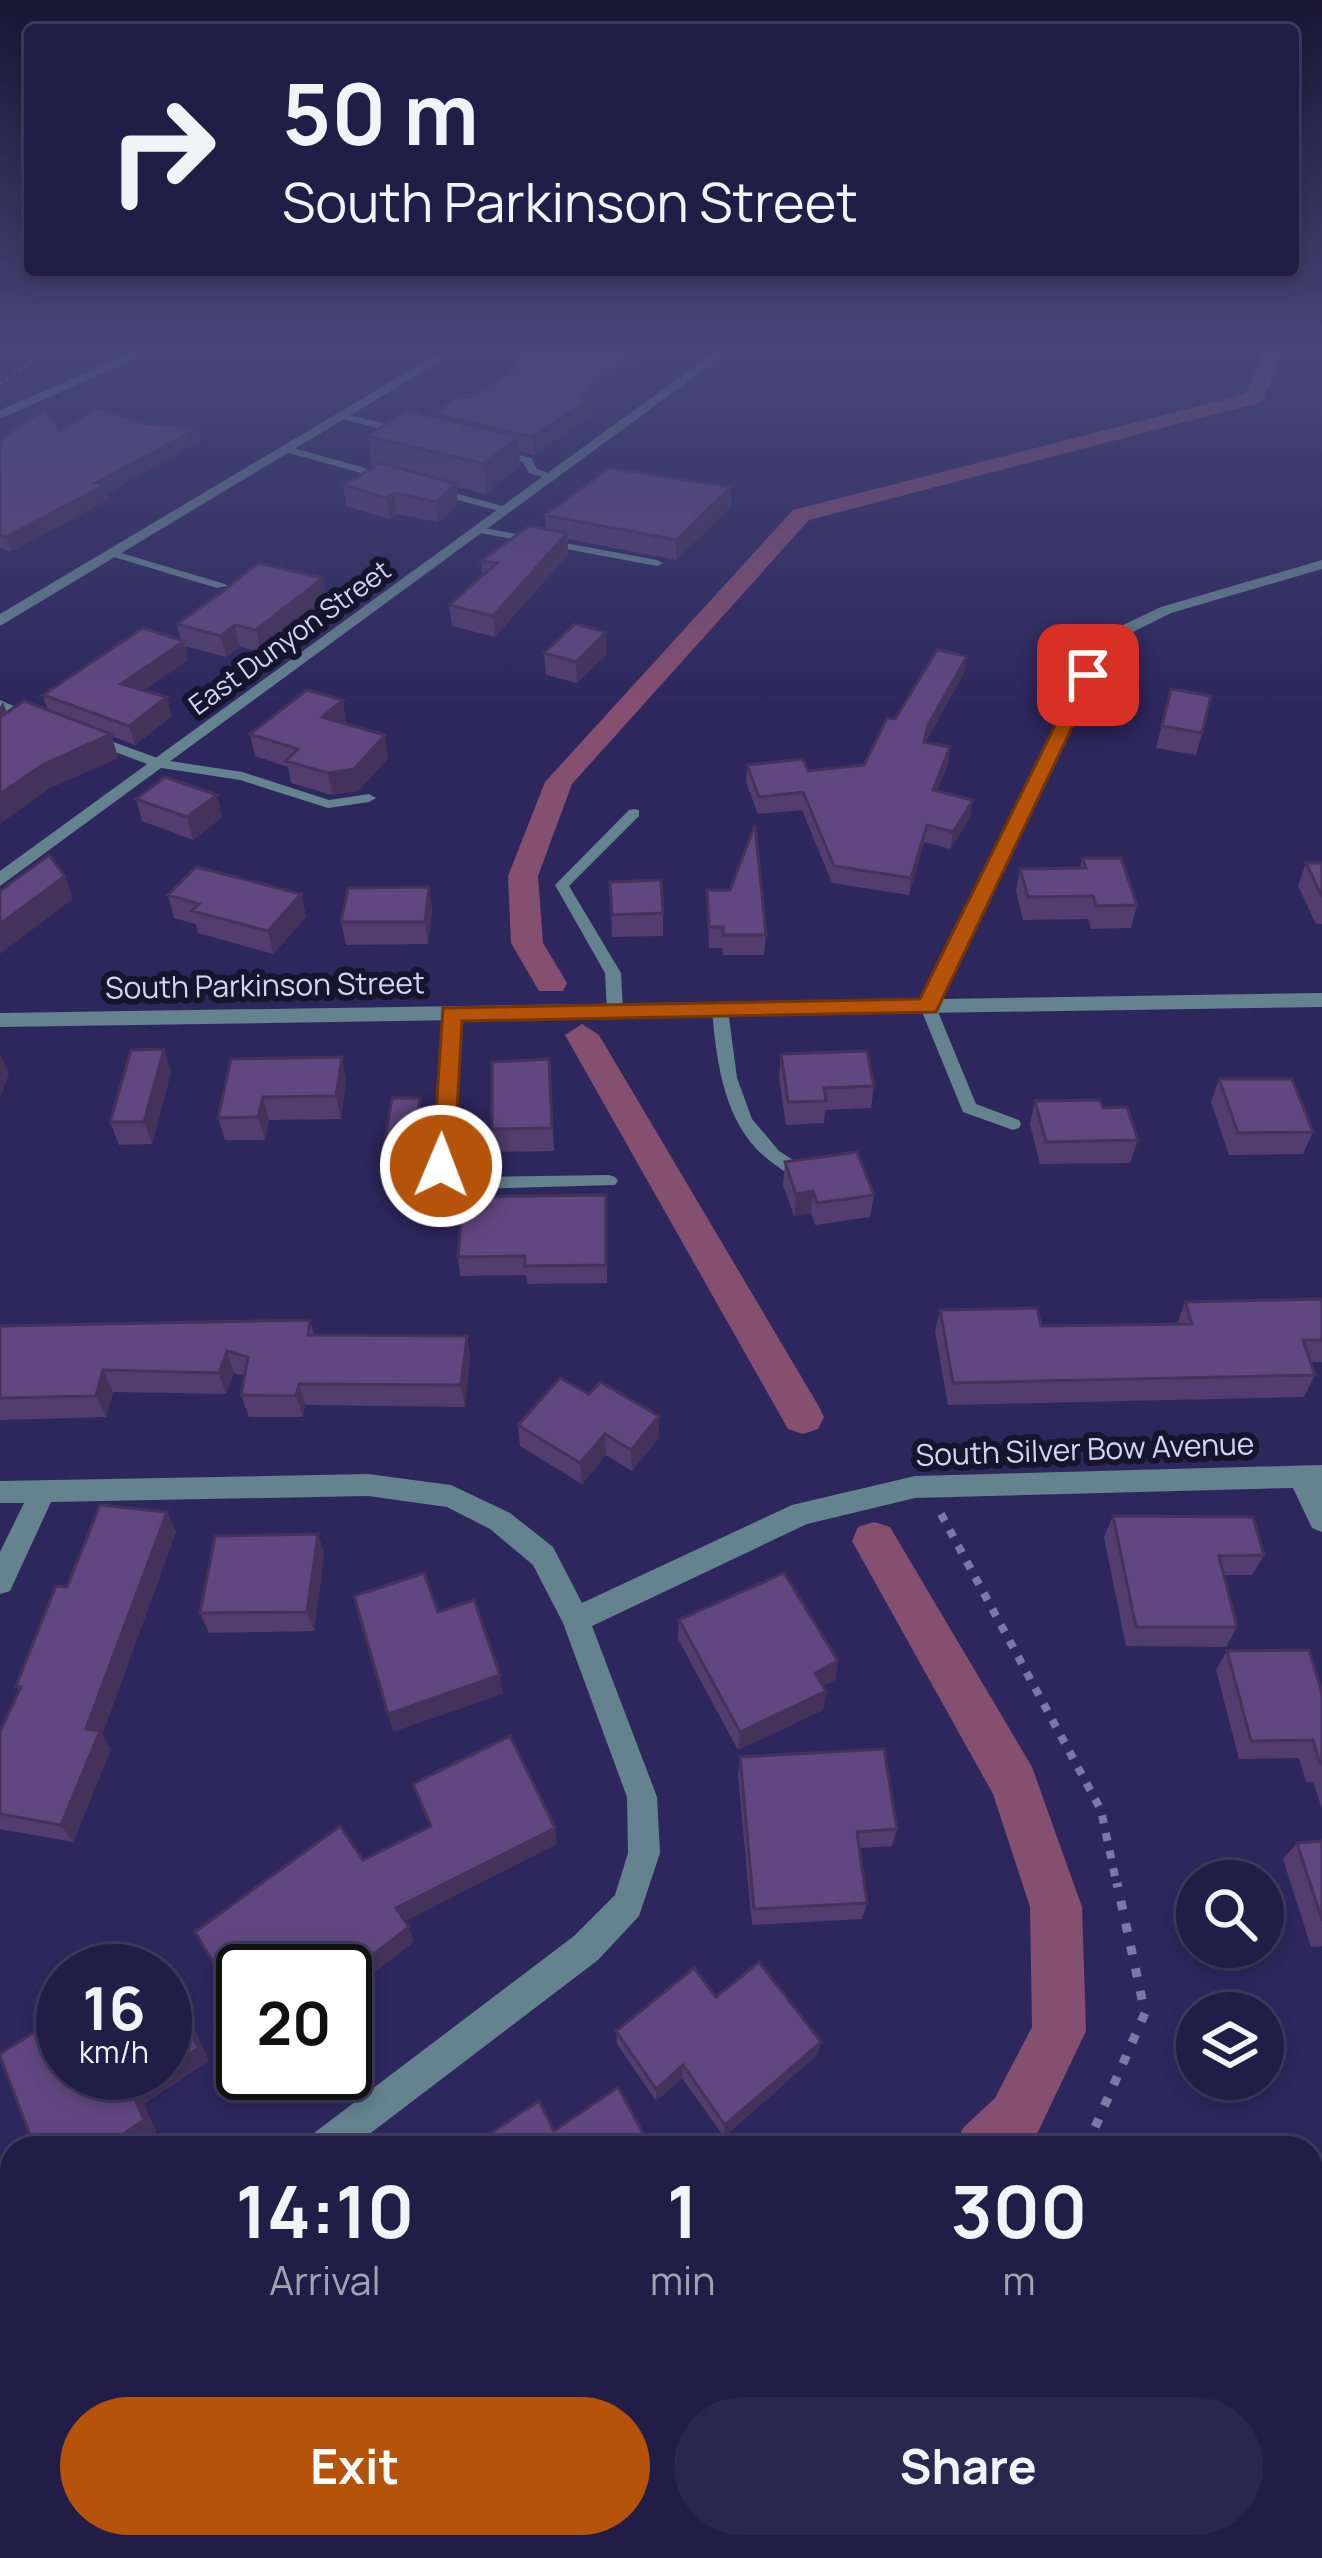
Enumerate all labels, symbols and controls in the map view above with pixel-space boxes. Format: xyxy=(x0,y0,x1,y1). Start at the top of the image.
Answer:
text: 50 m xyxy=(282,55,479,170)
icon: right xyxy=(84,72,240,228)
text: South Parkinson Street xyxy=(282,164,858,238)
street label: East Dunyon Street xyxy=(181,551,397,723)
pin xyxy=(1037,624,1139,726)
icon: arrive xyxy=(1055,642,1121,708)
street label: South Parkinson Street xyxy=(105,961,425,1008)
position arrow xyxy=(378,1103,504,1229)
street label: South Silver Bow Avenue xyxy=(915,1422,1255,1475)
map controls xyxy=(1176,1860,1284,2100)
button: search xyxy=(1176,1860,1284,1968)
speed limit sign: 20 xyxy=(216,1944,372,2100)
text: 16 xyxy=(82,1966,146,2048)
button: layers xyxy=(1176,1992,1284,2100)
text: km/h xyxy=(79,2031,149,2072)
text: 14:10 xyxy=(236,2161,414,2260)
text: 1 xyxy=(667,2161,698,2260)
text: 300 xyxy=(951,2161,1087,2260)
text: Arrival xyxy=(269,2253,381,2307)
text: min xyxy=(650,2253,715,2307)
text: m xyxy=(1003,2253,1036,2307)
button: Exit xyxy=(60,2397,650,2535)
button: Share xyxy=(674,2397,1263,2535)

